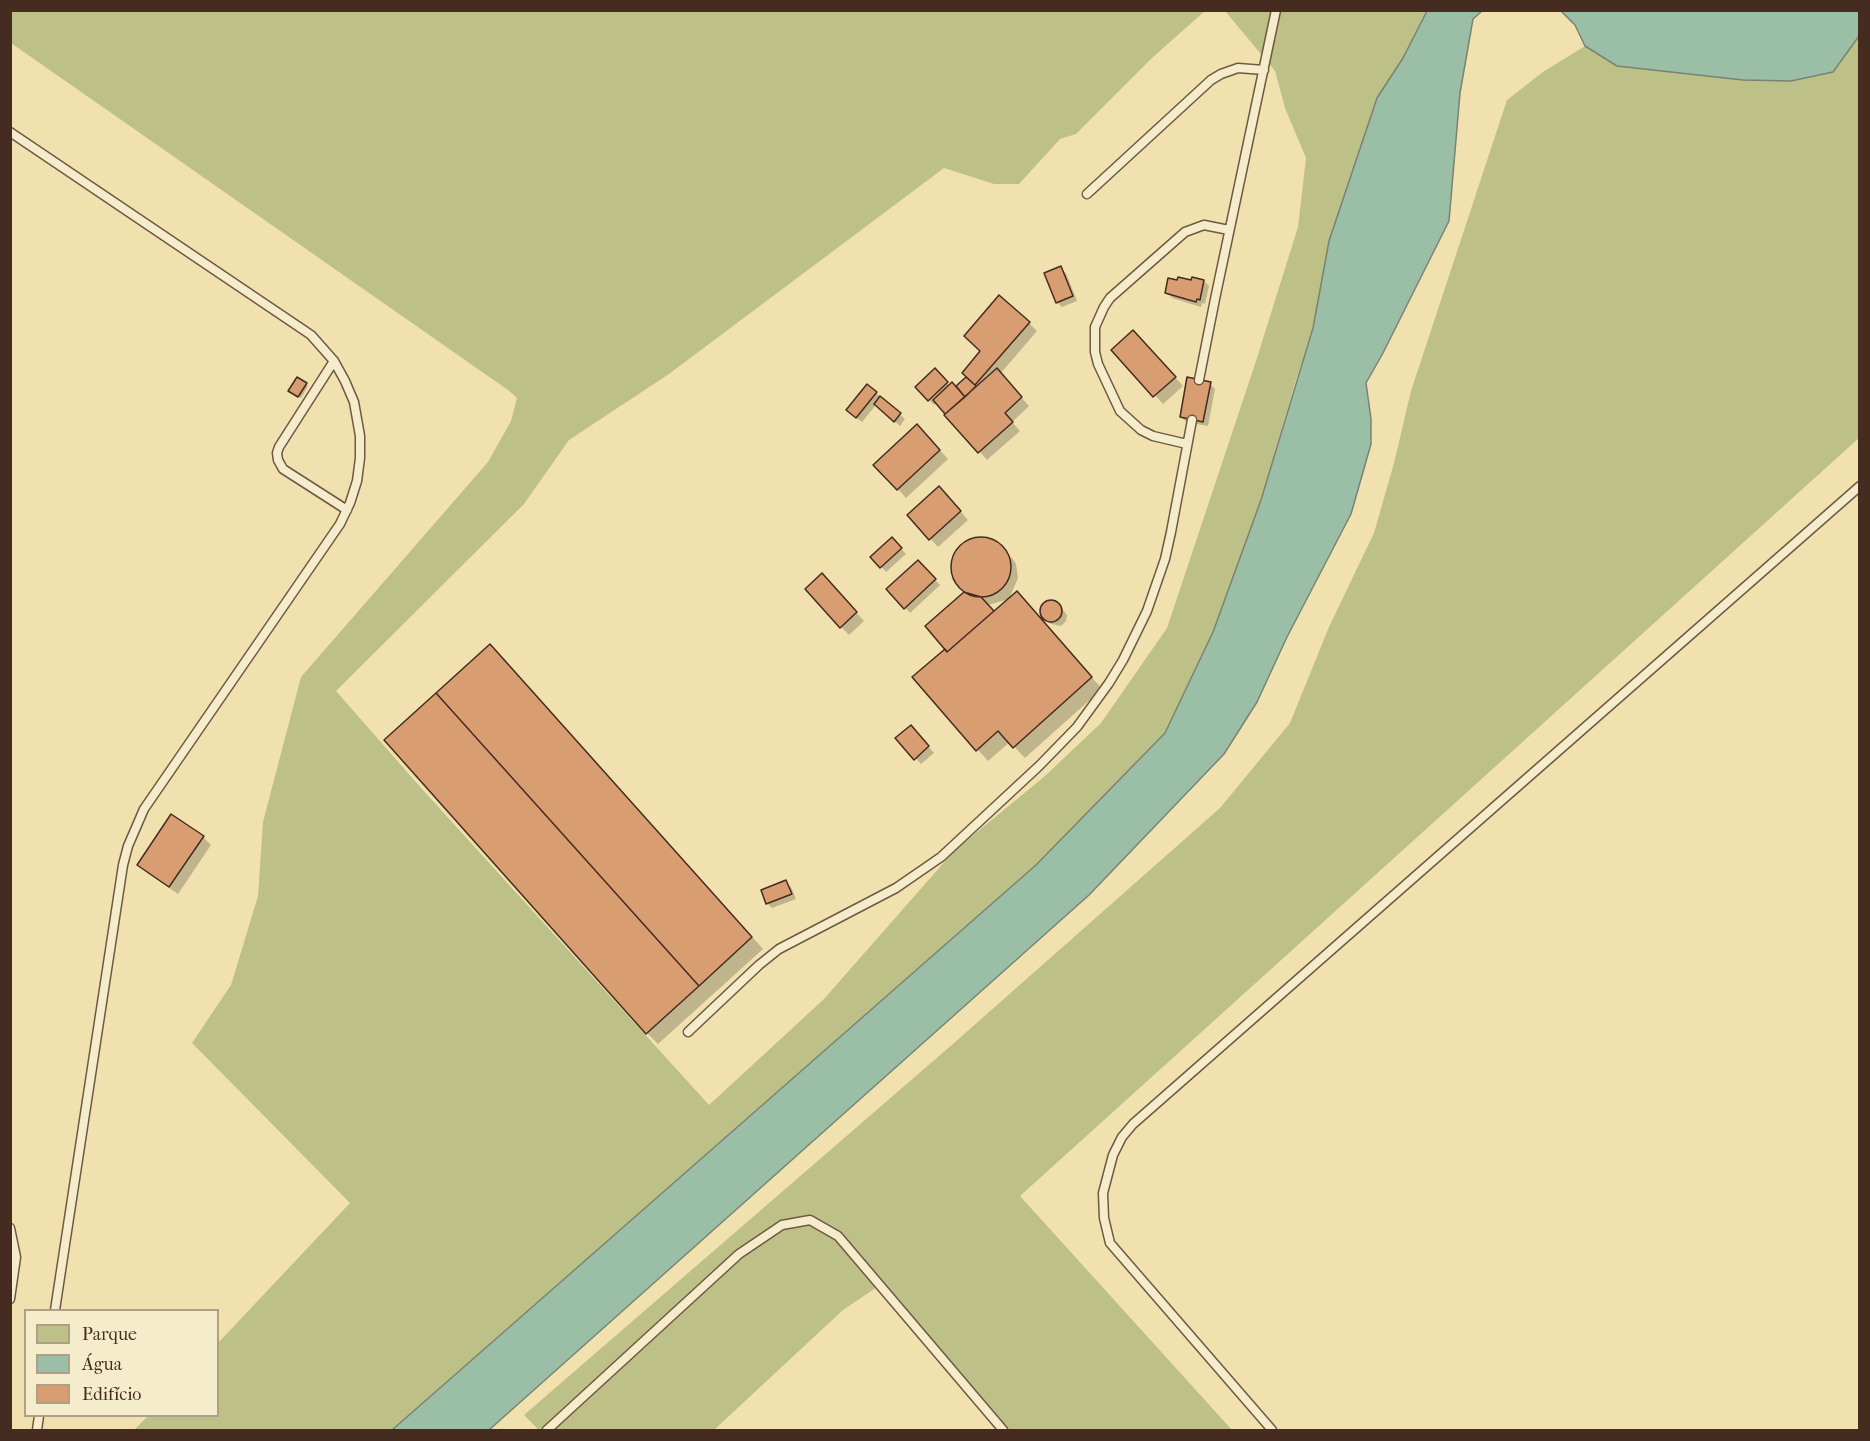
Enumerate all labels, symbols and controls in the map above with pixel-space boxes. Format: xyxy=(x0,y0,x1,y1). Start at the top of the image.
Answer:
legend xyxy=(24,1309,219,1417)
text: Parque xyxy=(82,1324,137,1345)
text: Água xyxy=(82,1354,122,1375)
text: Edifício xyxy=(82,1384,141,1405)

